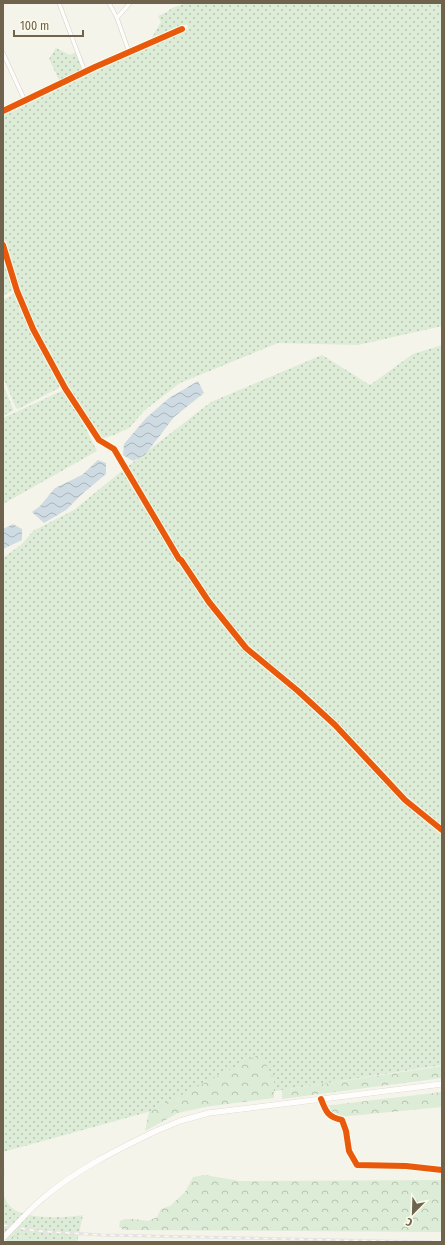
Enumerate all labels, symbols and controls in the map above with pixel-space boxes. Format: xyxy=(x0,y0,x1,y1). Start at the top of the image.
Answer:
scale bar xyxy=(14,12,83,38)
text: 100 m xyxy=(20,19,49,33)
north arrow xyxy=(393,1193,433,1233)
text: С xyxy=(404,1215,414,1229)

